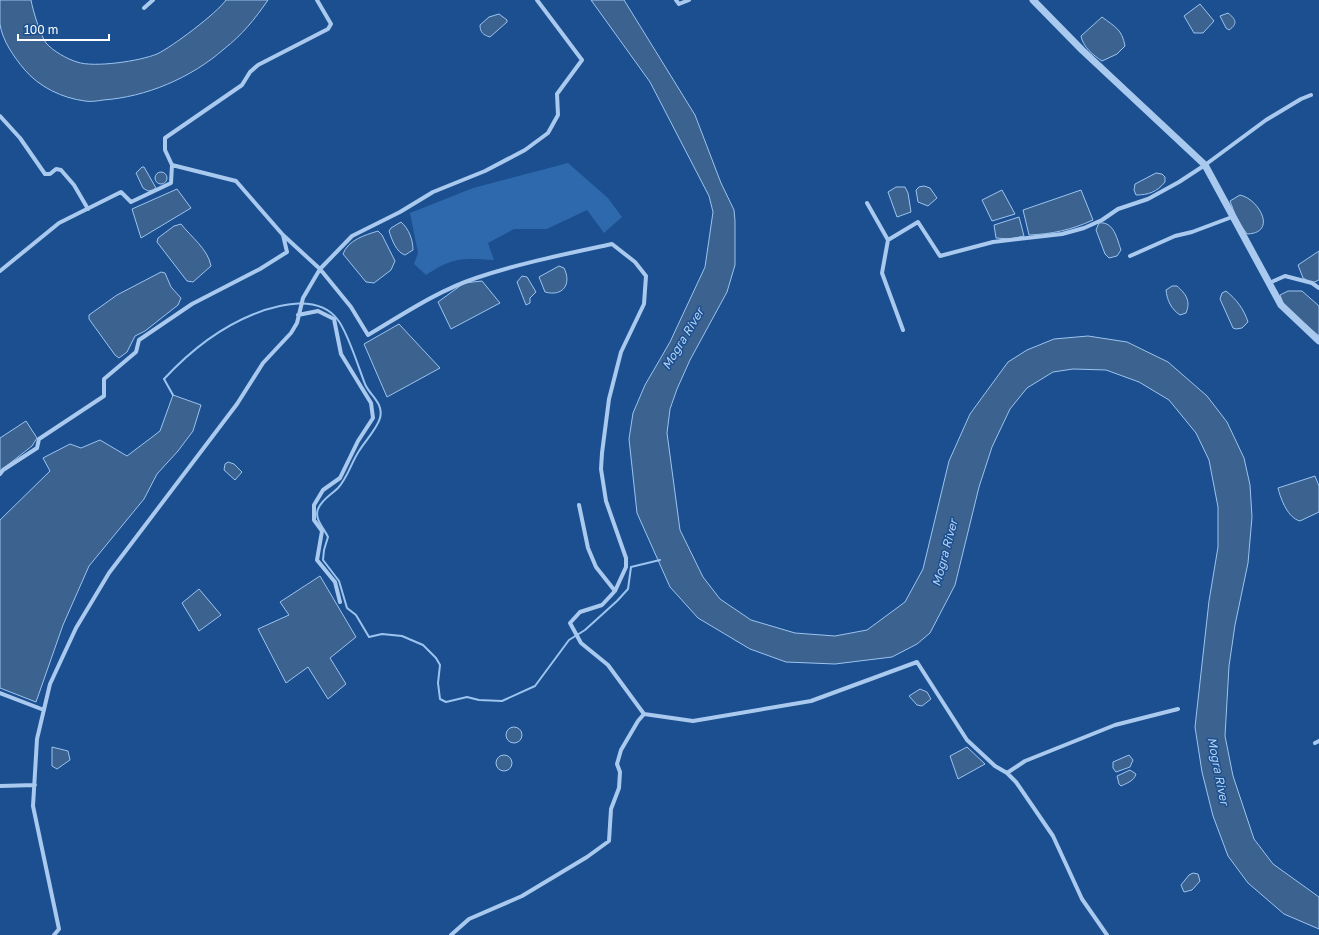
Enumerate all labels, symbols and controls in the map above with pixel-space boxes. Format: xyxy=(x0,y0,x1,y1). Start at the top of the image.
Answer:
scale bar xyxy=(18,16,109,42)
text: 100 m xyxy=(24,22,58,37)
water label: Mogra River xyxy=(658,303,708,372)
water label: Mogra River xyxy=(928,515,961,588)
water label: Mogra River xyxy=(1205,736,1233,808)

